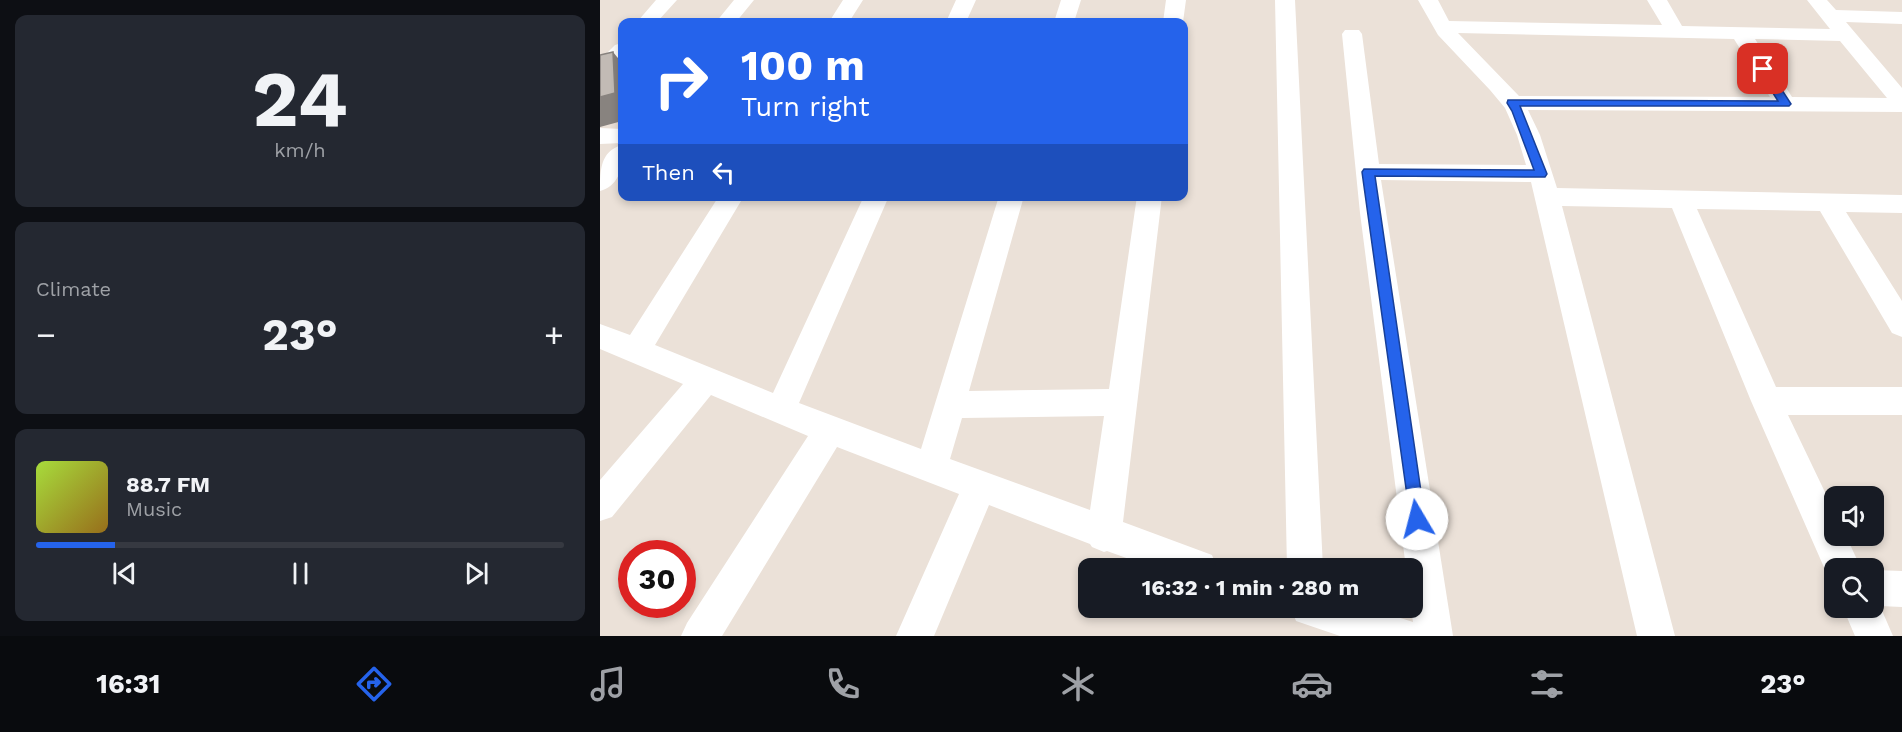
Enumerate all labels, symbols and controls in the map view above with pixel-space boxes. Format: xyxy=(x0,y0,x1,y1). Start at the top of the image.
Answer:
text: 100 m xyxy=(741,41,865,90)
icon: right xyxy=(642,42,720,120)
pin xyxy=(1737,43,1788,94)
icon: arrive xyxy=(1746,52,1779,85)
text: 24 xyxy=(252,53,348,145)
text: Turn right xyxy=(741,91,870,123)
text: km/h xyxy=(274,138,326,162)
icon: left xyxy=(707,156,740,189)
text: Then xyxy=(642,160,695,185)
text: Climate xyxy=(36,277,111,301)
text: 23° xyxy=(262,308,338,361)
text: − xyxy=(36,315,56,354)
text: + xyxy=(544,315,564,354)
text: 88.7 FM xyxy=(126,472,210,497)
map controls xyxy=(1824,486,1884,618)
button: sound xyxy=(1824,486,1884,546)
position arrow xyxy=(1385,487,1449,551)
text: Music xyxy=(126,497,182,521)
speed limit sign: 30 xyxy=(618,540,696,618)
icon: previous xyxy=(108,557,141,590)
icon: pause xyxy=(284,557,317,590)
icon: next xyxy=(460,557,493,590)
button: search xyxy=(1824,558,1884,618)
text: 16:32 · 1 min · 280 m xyxy=(1142,575,1359,600)
icon: directions xyxy=(353,663,395,705)
icon: music xyxy=(587,663,629,705)
icon: phone xyxy=(822,663,864,705)
icon: climate xyxy=(1057,663,1099,705)
icon: car xyxy=(1291,663,1333,705)
icon: filters xyxy=(1526,663,1568,705)
text: 16:31 xyxy=(96,668,160,700)
text: 23° xyxy=(1760,668,1806,700)

